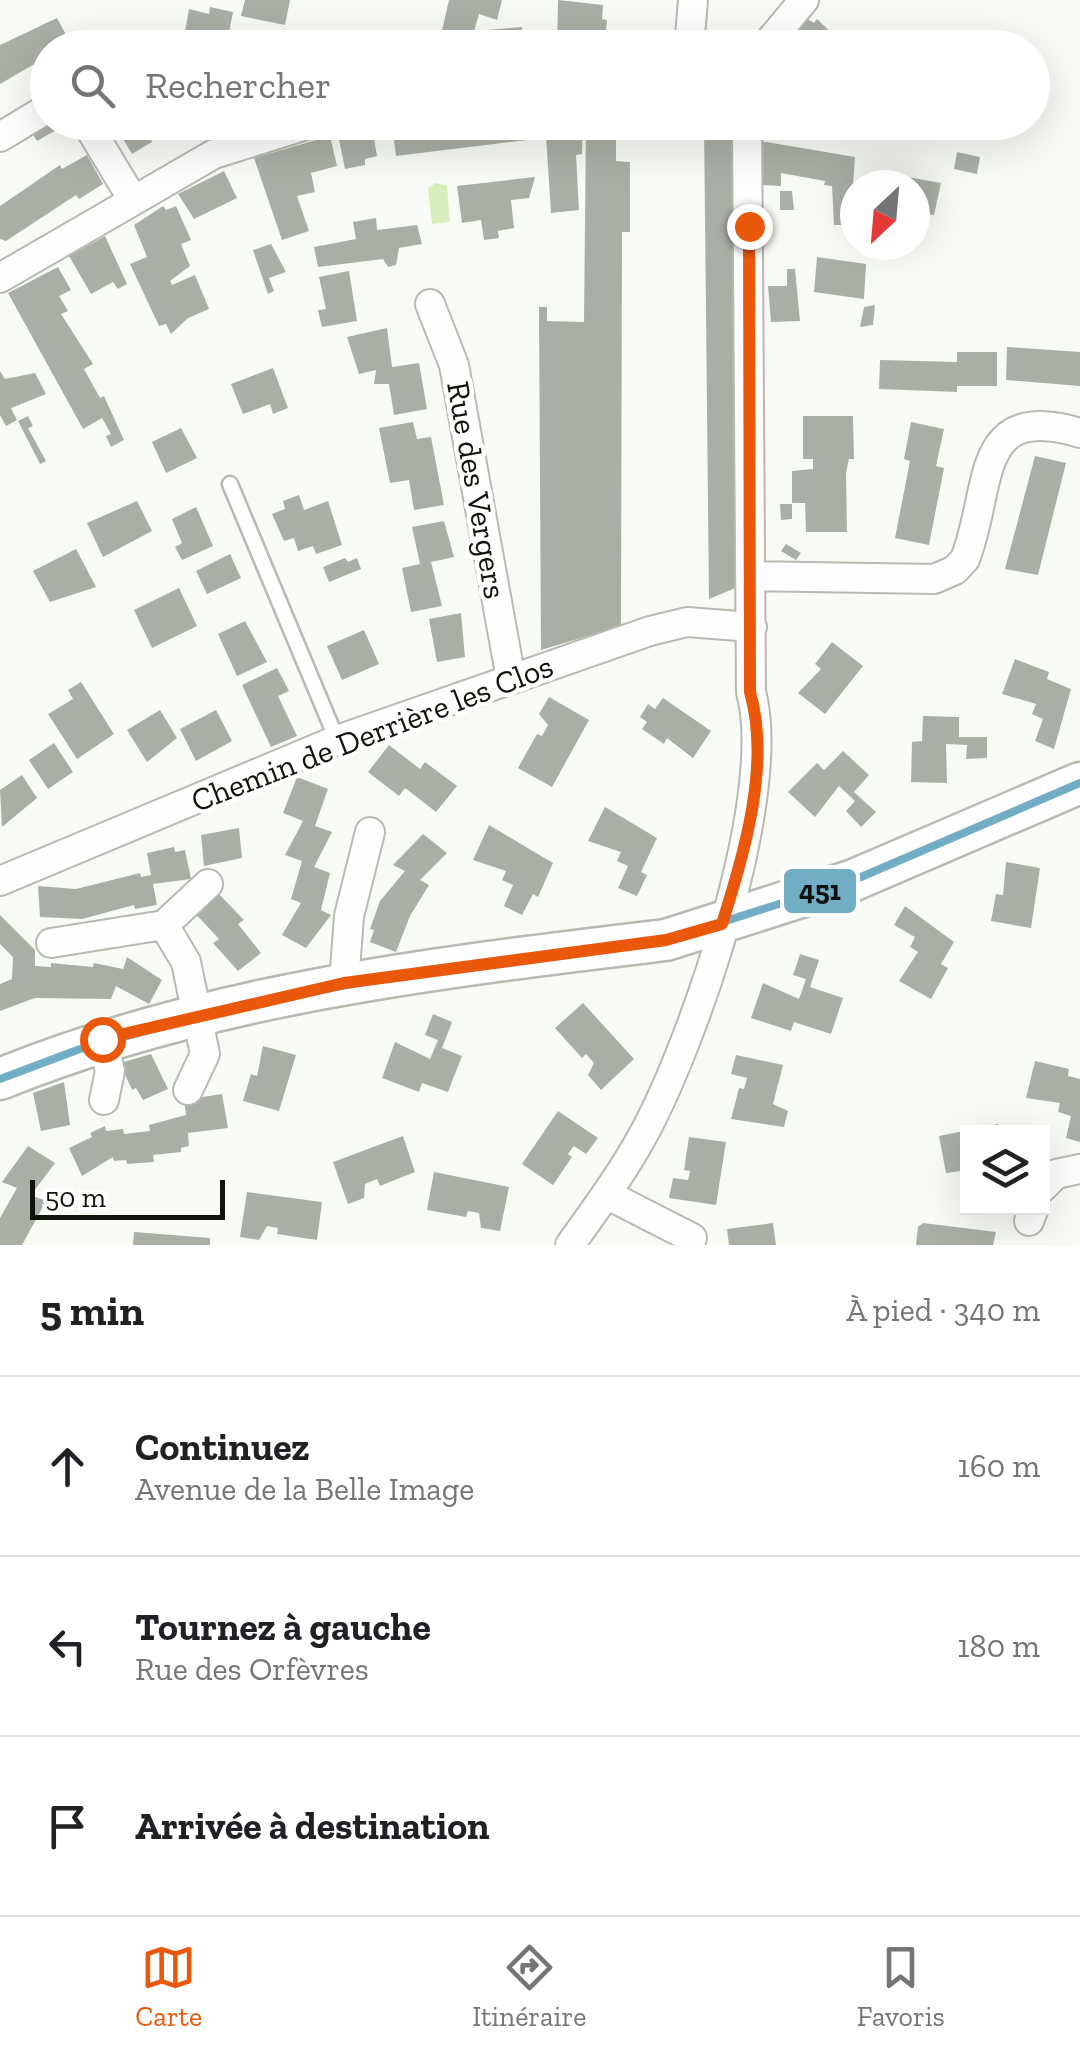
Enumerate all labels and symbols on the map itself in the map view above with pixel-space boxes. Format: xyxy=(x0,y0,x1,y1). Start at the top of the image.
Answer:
north arrow xyxy=(840,170,930,260)
route end xyxy=(727,204,773,250)
street label: Rue des Vergers xyxy=(439,378,515,602)
street label: Chemin de Derrière les Clos xyxy=(186,646,558,820)
line badge: 451 xyxy=(782,867,858,915)
text: 451 xyxy=(799,874,841,907)
route start xyxy=(80,1017,126,1063)
scale bar xyxy=(30,1175,225,1220)

